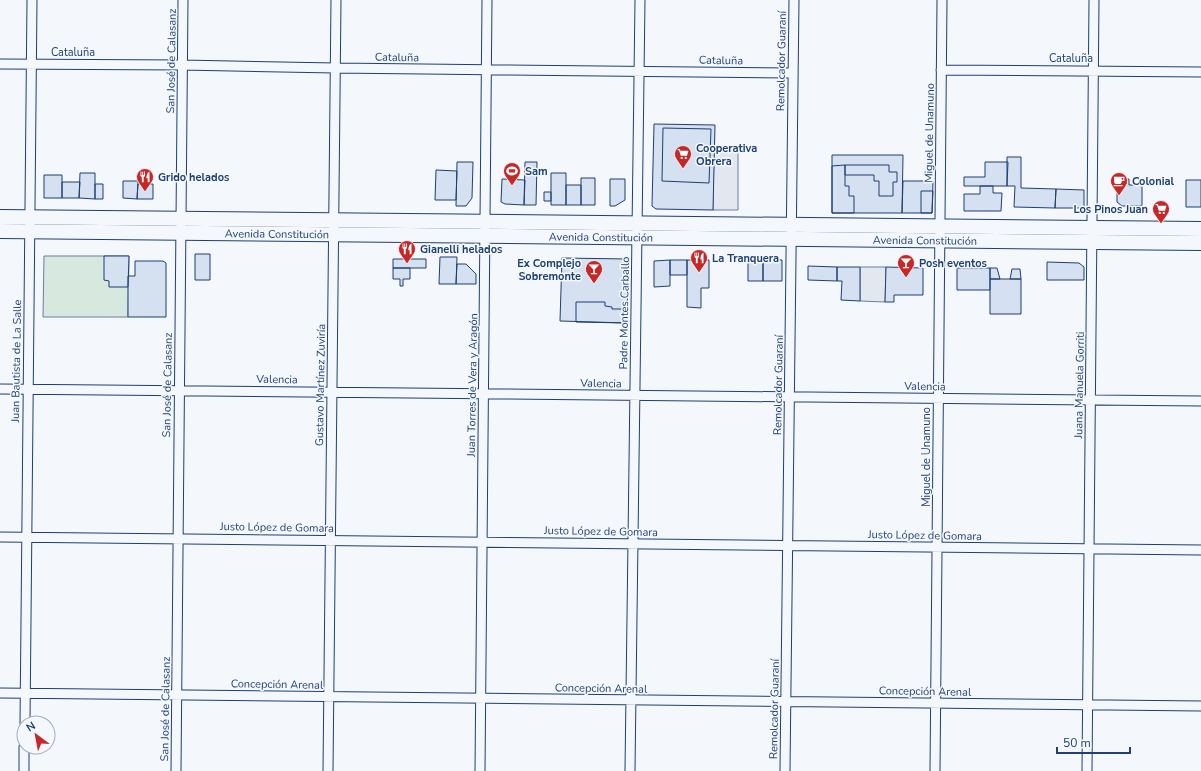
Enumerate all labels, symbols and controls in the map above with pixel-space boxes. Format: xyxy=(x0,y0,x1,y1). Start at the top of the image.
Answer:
street label: San José de Calasanz xyxy=(163,8,180,114)
street label: Remolcador Guaraní xyxy=(773,9,790,111)
street label: Cataluña xyxy=(51,45,95,60)
street label: Cataluña xyxy=(375,50,419,65)
street label: Cataluña xyxy=(1049,51,1093,66)
street label: Cataluña xyxy=(699,53,743,68)
street label: Miguel de Unamuno xyxy=(921,83,938,183)
place label: Cooperativa Obrera xyxy=(696,141,757,169)
supermarket icon: Cooperativa Obrera xyxy=(673,144,693,169)
sports icon: Sam xyxy=(502,161,522,186)
place label: Sam xyxy=(525,164,548,179)
restaurant icon: Grido helados xyxy=(135,167,155,192)
place label: Grido helados xyxy=(158,170,229,185)
cafe icon: Colonial xyxy=(1109,171,1129,196)
place label: Colonial xyxy=(1132,174,1174,189)
supermarket icon: Los Pinos Juan xyxy=(1151,199,1171,224)
place label: Los Pinos Juan xyxy=(1073,202,1148,217)
street label: Avenida Constitución xyxy=(225,226,329,242)
street label: Avenida Constitución xyxy=(549,229,653,246)
street label: Avenida Constitución xyxy=(873,233,977,249)
restaurant icon: Gianelli helados xyxy=(397,239,417,264)
place label: Gianelli helados xyxy=(420,242,502,257)
restaurant icon: La Tranquera xyxy=(689,248,709,273)
place label: La Tranquera xyxy=(712,251,779,266)
bar icon: Posh eventos xyxy=(896,253,916,278)
place label: Ex Complejo Sobremonte xyxy=(517,256,581,284)
street label: Padre Montes Carballo xyxy=(616,256,633,370)
place label: Posh eventos xyxy=(919,256,987,271)
bar icon: Ex Complejo Sobremonte xyxy=(584,259,604,284)
street label: Juan Bautista de La Salle xyxy=(8,299,25,424)
street label: Juan Torres de Vera y Aragón xyxy=(464,313,481,458)
street label: Gustavo Martínez Zuviría xyxy=(312,323,329,446)
street label: Juana Manuela Gorriti xyxy=(1071,331,1088,440)
street label: San José de Calasanz xyxy=(159,332,176,438)
street label: Remolcador Guaraní xyxy=(770,333,787,435)
street label: Valencia xyxy=(255,372,298,387)
street label: Valencia xyxy=(579,376,622,391)
street label: Valencia xyxy=(903,379,946,394)
street label: Miguel de Unamuno xyxy=(919,407,934,507)
street label: Justo López de Gomara xyxy=(219,519,334,536)
street label: Justo López de Gomara xyxy=(543,523,658,540)
street label: Justo López de Gomara xyxy=(867,527,982,544)
street label: San José de Calasanz xyxy=(157,656,174,762)
street label: Remolcador Guaraní xyxy=(766,657,783,759)
street label: Concepción Arenal xyxy=(231,676,324,693)
street label: Concepción Arenal xyxy=(555,680,648,697)
street label: Concepción Arenal xyxy=(879,683,972,700)
north arrow xyxy=(16,715,56,755)
text: N xyxy=(23,718,38,735)
scale bar xyxy=(1057,729,1130,755)
text: 50 m xyxy=(1063,735,1091,751)

